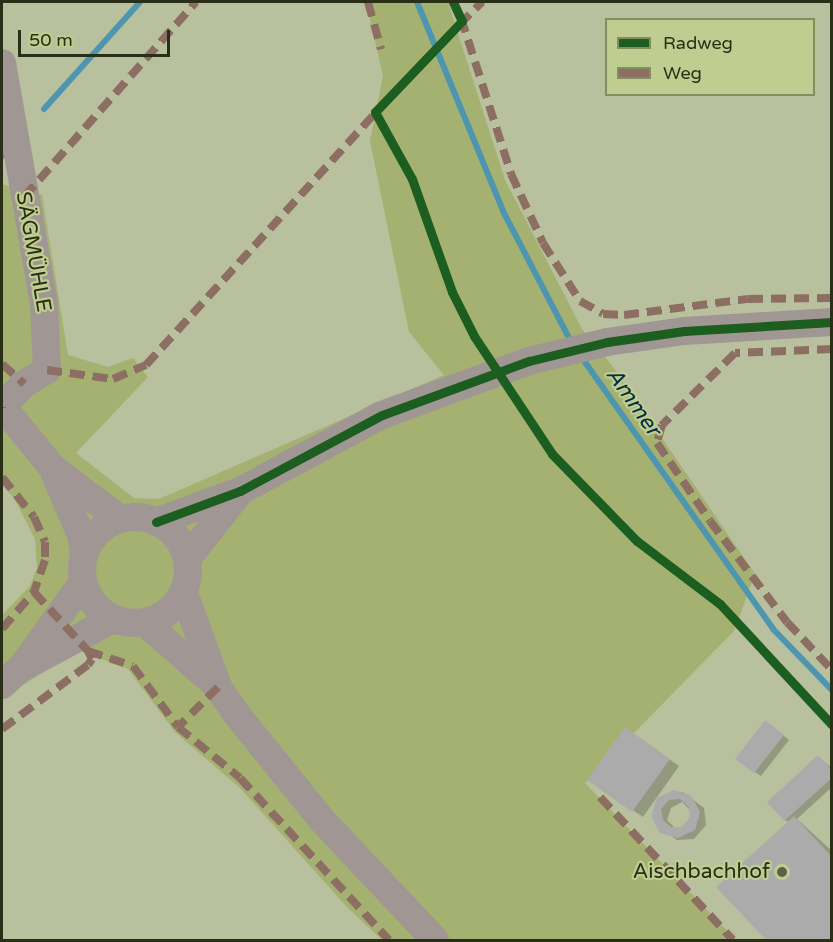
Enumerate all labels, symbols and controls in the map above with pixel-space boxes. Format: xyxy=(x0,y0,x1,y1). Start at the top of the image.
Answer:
scale bar xyxy=(21,18,172,56)
legend xyxy=(605,18,815,96)
text: 50 m xyxy=(29,29,73,51)
text: Radweg xyxy=(663,32,733,54)
text: Weg xyxy=(663,62,702,84)
street label: SÄGMÜHLE xyxy=(10,190,56,314)
water label: Ammer xyxy=(600,363,666,441)
place label: Aischbachhof xyxy=(633,859,770,885)
marker: Aischbachhof xyxy=(775,865,789,879)

